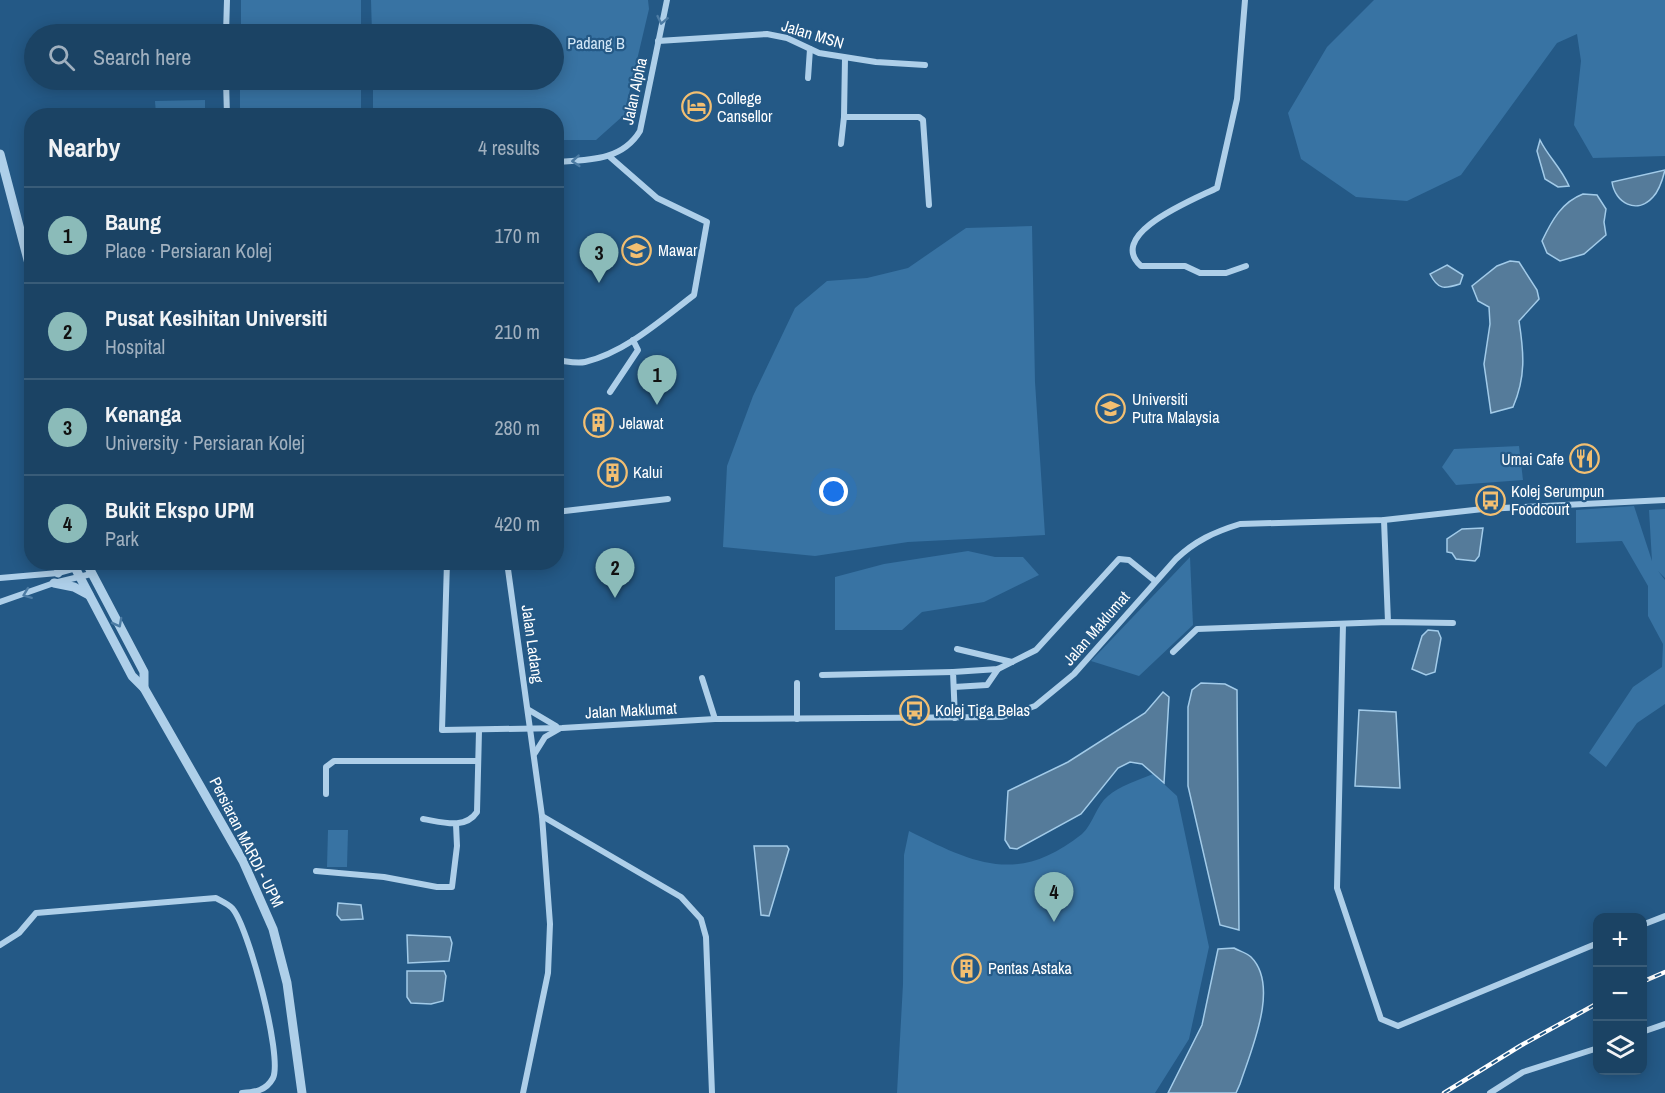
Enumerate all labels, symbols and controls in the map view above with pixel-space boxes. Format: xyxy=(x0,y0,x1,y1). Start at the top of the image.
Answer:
street label: Jalan MSN xyxy=(779,14,847,54)
one-way arrow xyxy=(657,15,670,25)
search box xyxy=(24,24,564,90)
park label: Padang B xyxy=(567,32,625,54)
icon: search xyxy=(45,41,78,74)
text: Search here xyxy=(93,42,191,72)
street label: Jalan Alpha xyxy=(616,55,652,126)
place label: College Cansellor xyxy=(717,87,773,127)
hotel icon: College Cansellor xyxy=(680,91,712,123)
text: Nearby xyxy=(48,130,120,165)
text: 4 results xyxy=(478,134,540,161)
one-way arrow xyxy=(571,154,580,167)
text: Baung xyxy=(105,207,161,237)
text: 1 xyxy=(63,222,72,249)
text: 170 m xyxy=(494,222,540,249)
pin: 3 xyxy=(580,234,618,283)
school or university icon: Mawar xyxy=(621,234,653,266)
text: Place · Persiaran Kolej xyxy=(105,237,272,264)
place label: Mawar xyxy=(658,239,698,261)
text: Pusat Kesihitan Universiti xyxy=(105,303,328,333)
text: 2 xyxy=(63,318,72,345)
text: 210 m xyxy=(494,318,540,345)
text: Hospital xyxy=(105,333,165,360)
pin: 1 xyxy=(638,356,676,405)
place label: Universiti Putra Malaysia xyxy=(1132,388,1220,428)
school or university icon: Universiti Putra Malaysia xyxy=(1095,392,1127,424)
text: Kenanga xyxy=(105,399,181,429)
building icon: Jelawat xyxy=(582,407,614,439)
place label: Jelawat xyxy=(619,412,664,434)
text: 3 xyxy=(63,414,72,441)
text: 280 m xyxy=(494,414,540,441)
text: University · Persiaran Kolej xyxy=(105,429,305,456)
restaurant icon: Umai Cafe xyxy=(1569,443,1601,475)
place label: Umai Cafe xyxy=(1501,448,1564,470)
building icon: Kalui xyxy=(596,456,628,488)
place label: Kalui xyxy=(633,461,663,483)
your location xyxy=(819,477,848,506)
place label: Kolej Serumpun Foodcourt xyxy=(1511,480,1604,520)
bus stop icon: Kolej Serumpun Foodcourt xyxy=(1474,484,1506,516)
text: Bukit Ekspo UPM xyxy=(105,495,254,525)
text: 4 xyxy=(63,510,72,537)
text: 420 m xyxy=(494,510,540,537)
text: Park xyxy=(105,525,139,552)
pin: 2 xyxy=(596,548,634,598)
one-way arrow xyxy=(23,586,33,599)
street label: Jalan Maklumat xyxy=(1058,586,1135,670)
street label: Jalan Ladang xyxy=(517,603,549,685)
one-way arrow xyxy=(111,617,122,627)
bus stop icon: Kolej Tiga Belas xyxy=(898,694,930,726)
street label: Jalan Maklumat xyxy=(585,697,678,723)
place label: Kolej Tiga Belas xyxy=(935,699,1030,721)
street label: Persiaran MARDI - UPM xyxy=(205,773,289,911)
pin: 4 xyxy=(1034,872,1074,922)
map controls xyxy=(1593,913,1647,1075)
button: + xyxy=(1593,913,1647,967)
building icon: Pentas Astaka xyxy=(951,952,983,984)
place label: Pentas Astaka xyxy=(988,957,1073,979)
button: − xyxy=(1593,967,1647,1021)
button: layers xyxy=(1593,1021,1647,1075)

